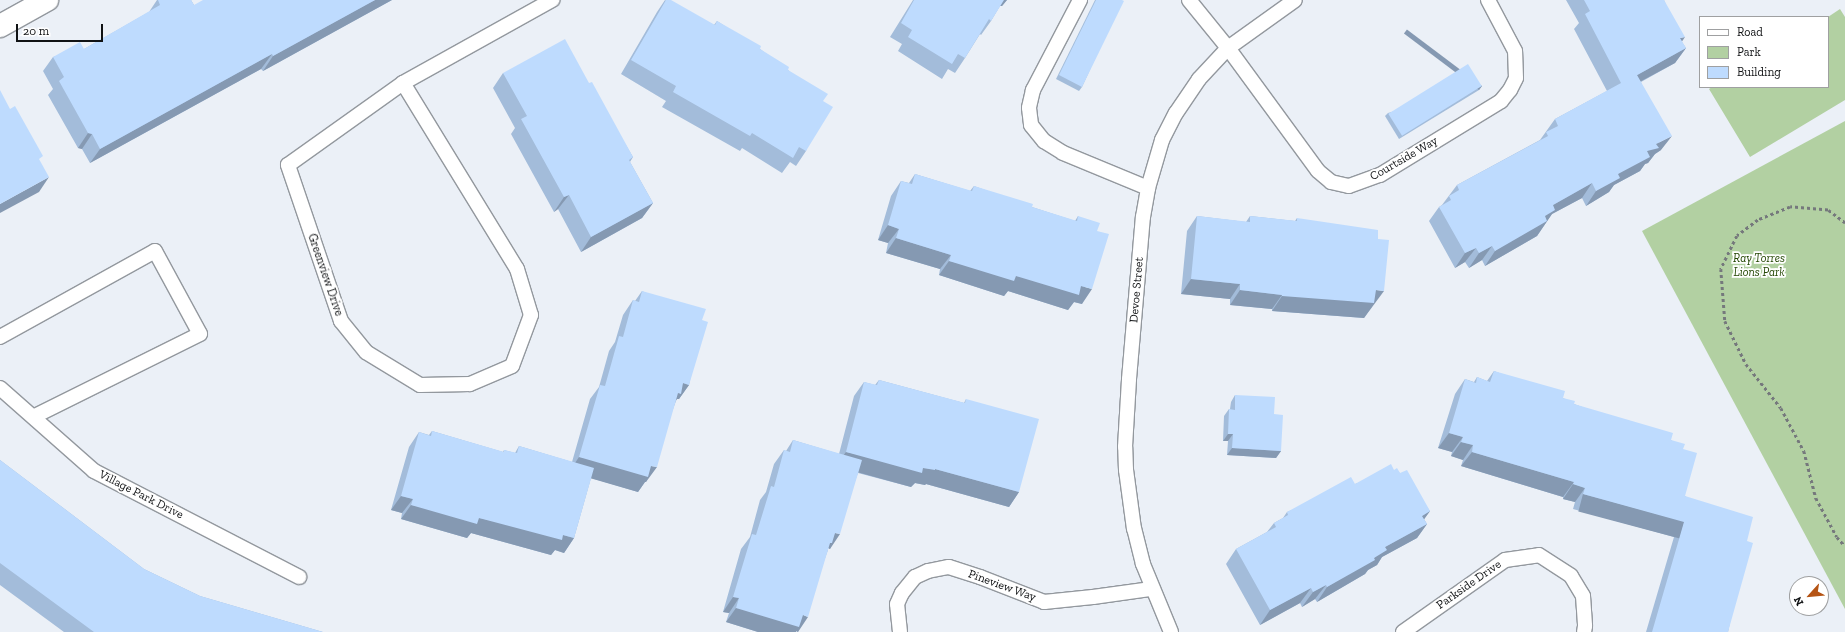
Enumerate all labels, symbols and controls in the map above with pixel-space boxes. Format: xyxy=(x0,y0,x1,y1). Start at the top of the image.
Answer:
scale bar xyxy=(18,16,105,42)
legend xyxy=(1699,16,1829,88)
text: 20 m xyxy=(23,24,49,38)
text: Road xyxy=(1737,25,1763,39)
text: Park xyxy=(1737,45,1761,59)
text: Building xyxy=(1737,65,1781,79)
street label: Courtside Way xyxy=(1367,134,1441,184)
street label: Greenview Drive xyxy=(304,232,346,318)
park label: Ray Torres Lions Park xyxy=(1733,252,1785,280)
street label: Devoe Street xyxy=(1127,257,1147,323)
street label: Village Park Drive xyxy=(96,468,186,522)
street label: Parkside Drive xyxy=(1434,557,1504,613)
street label: Pineview Way xyxy=(966,567,1038,605)
north arrow xyxy=(1789,576,1829,616)
text: N xyxy=(1791,595,1806,608)

